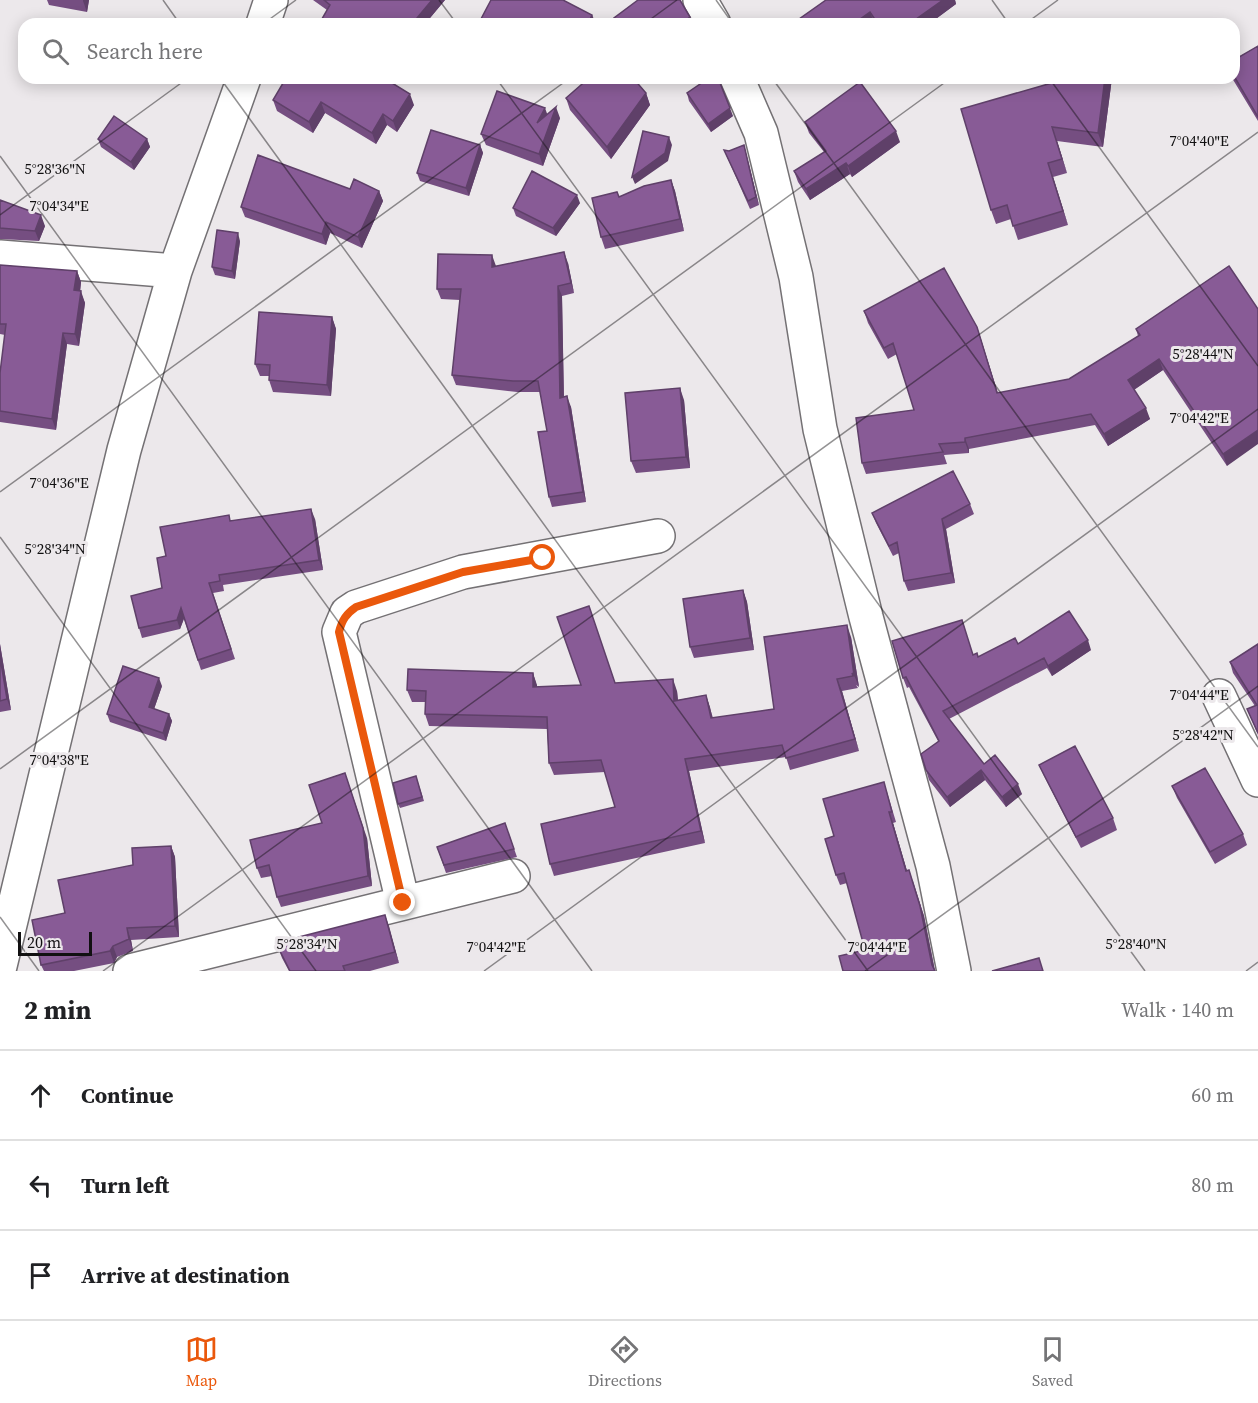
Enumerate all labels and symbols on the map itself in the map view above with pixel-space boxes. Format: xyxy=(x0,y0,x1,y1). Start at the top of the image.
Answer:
text: 7°04'40"E xyxy=(1169,130,1229,151)
text: 5°28'36"N xyxy=(24,158,86,179)
text: 7°04'34"E xyxy=(29,195,89,216)
text: 5°28'44"N xyxy=(1172,343,1234,364)
text: 7°04'42"E xyxy=(1169,407,1229,428)
text: 7°04'36"E xyxy=(29,472,89,493)
text: 5°28'34"N xyxy=(24,538,86,559)
route start xyxy=(529,544,555,570)
text: 7°04'44"E xyxy=(1169,684,1229,705)
text: 5°28'42"N xyxy=(1172,724,1234,745)
text: 7°04'38"E xyxy=(29,749,89,770)
route end xyxy=(389,889,415,915)
scale bar xyxy=(18,929,92,956)
text: 5°28'34"N xyxy=(276,933,338,954)
text: 5°28'40"N xyxy=(1105,933,1167,954)
text: 7°04'42"E xyxy=(466,936,526,957)
text: 7°04'44"E xyxy=(847,936,907,957)

